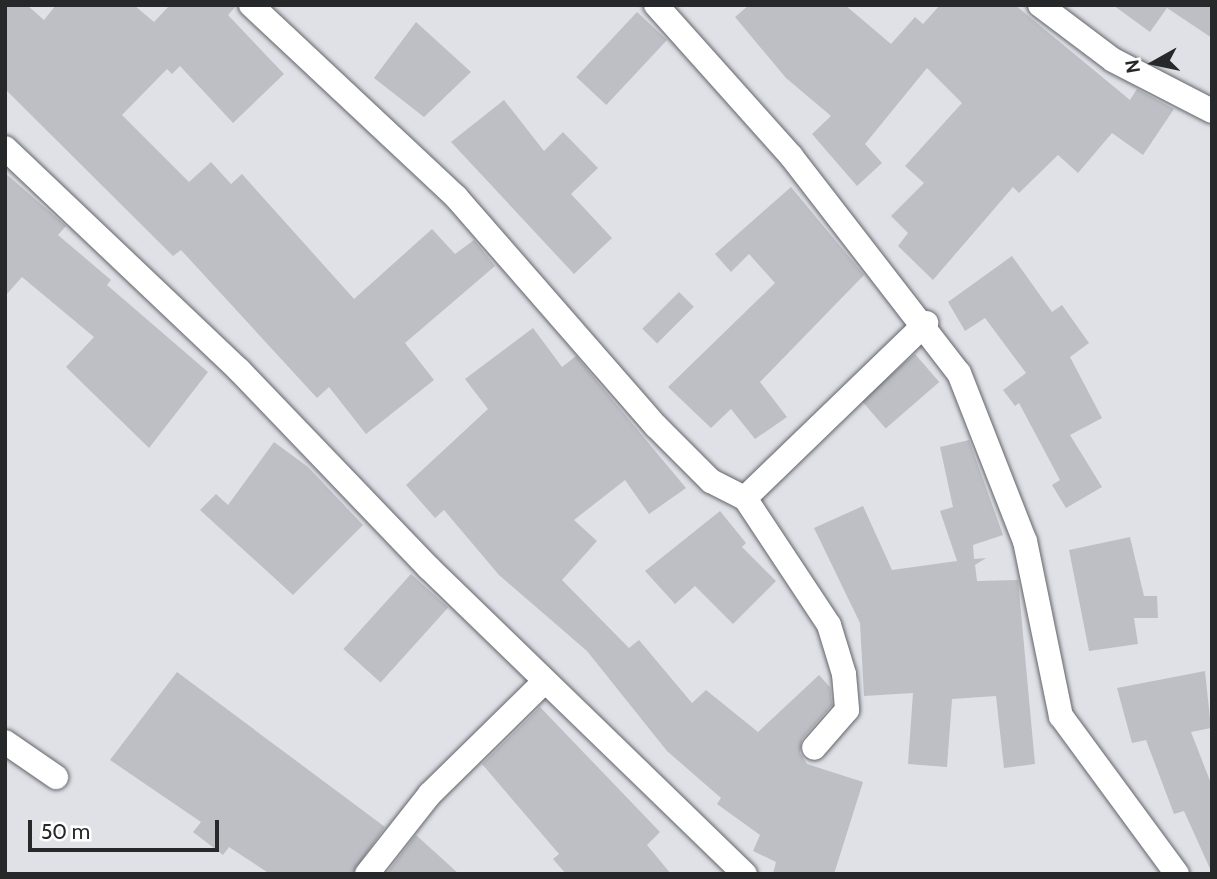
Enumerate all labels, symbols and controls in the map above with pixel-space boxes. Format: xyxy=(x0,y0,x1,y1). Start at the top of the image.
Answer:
north arrow xyxy=(1119,28,1189,98)
text: N xyxy=(1120,58,1145,75)
scale bar xyxy=(32,806,222,850)
text: 50 m xyxy=(41,819,90,844)

